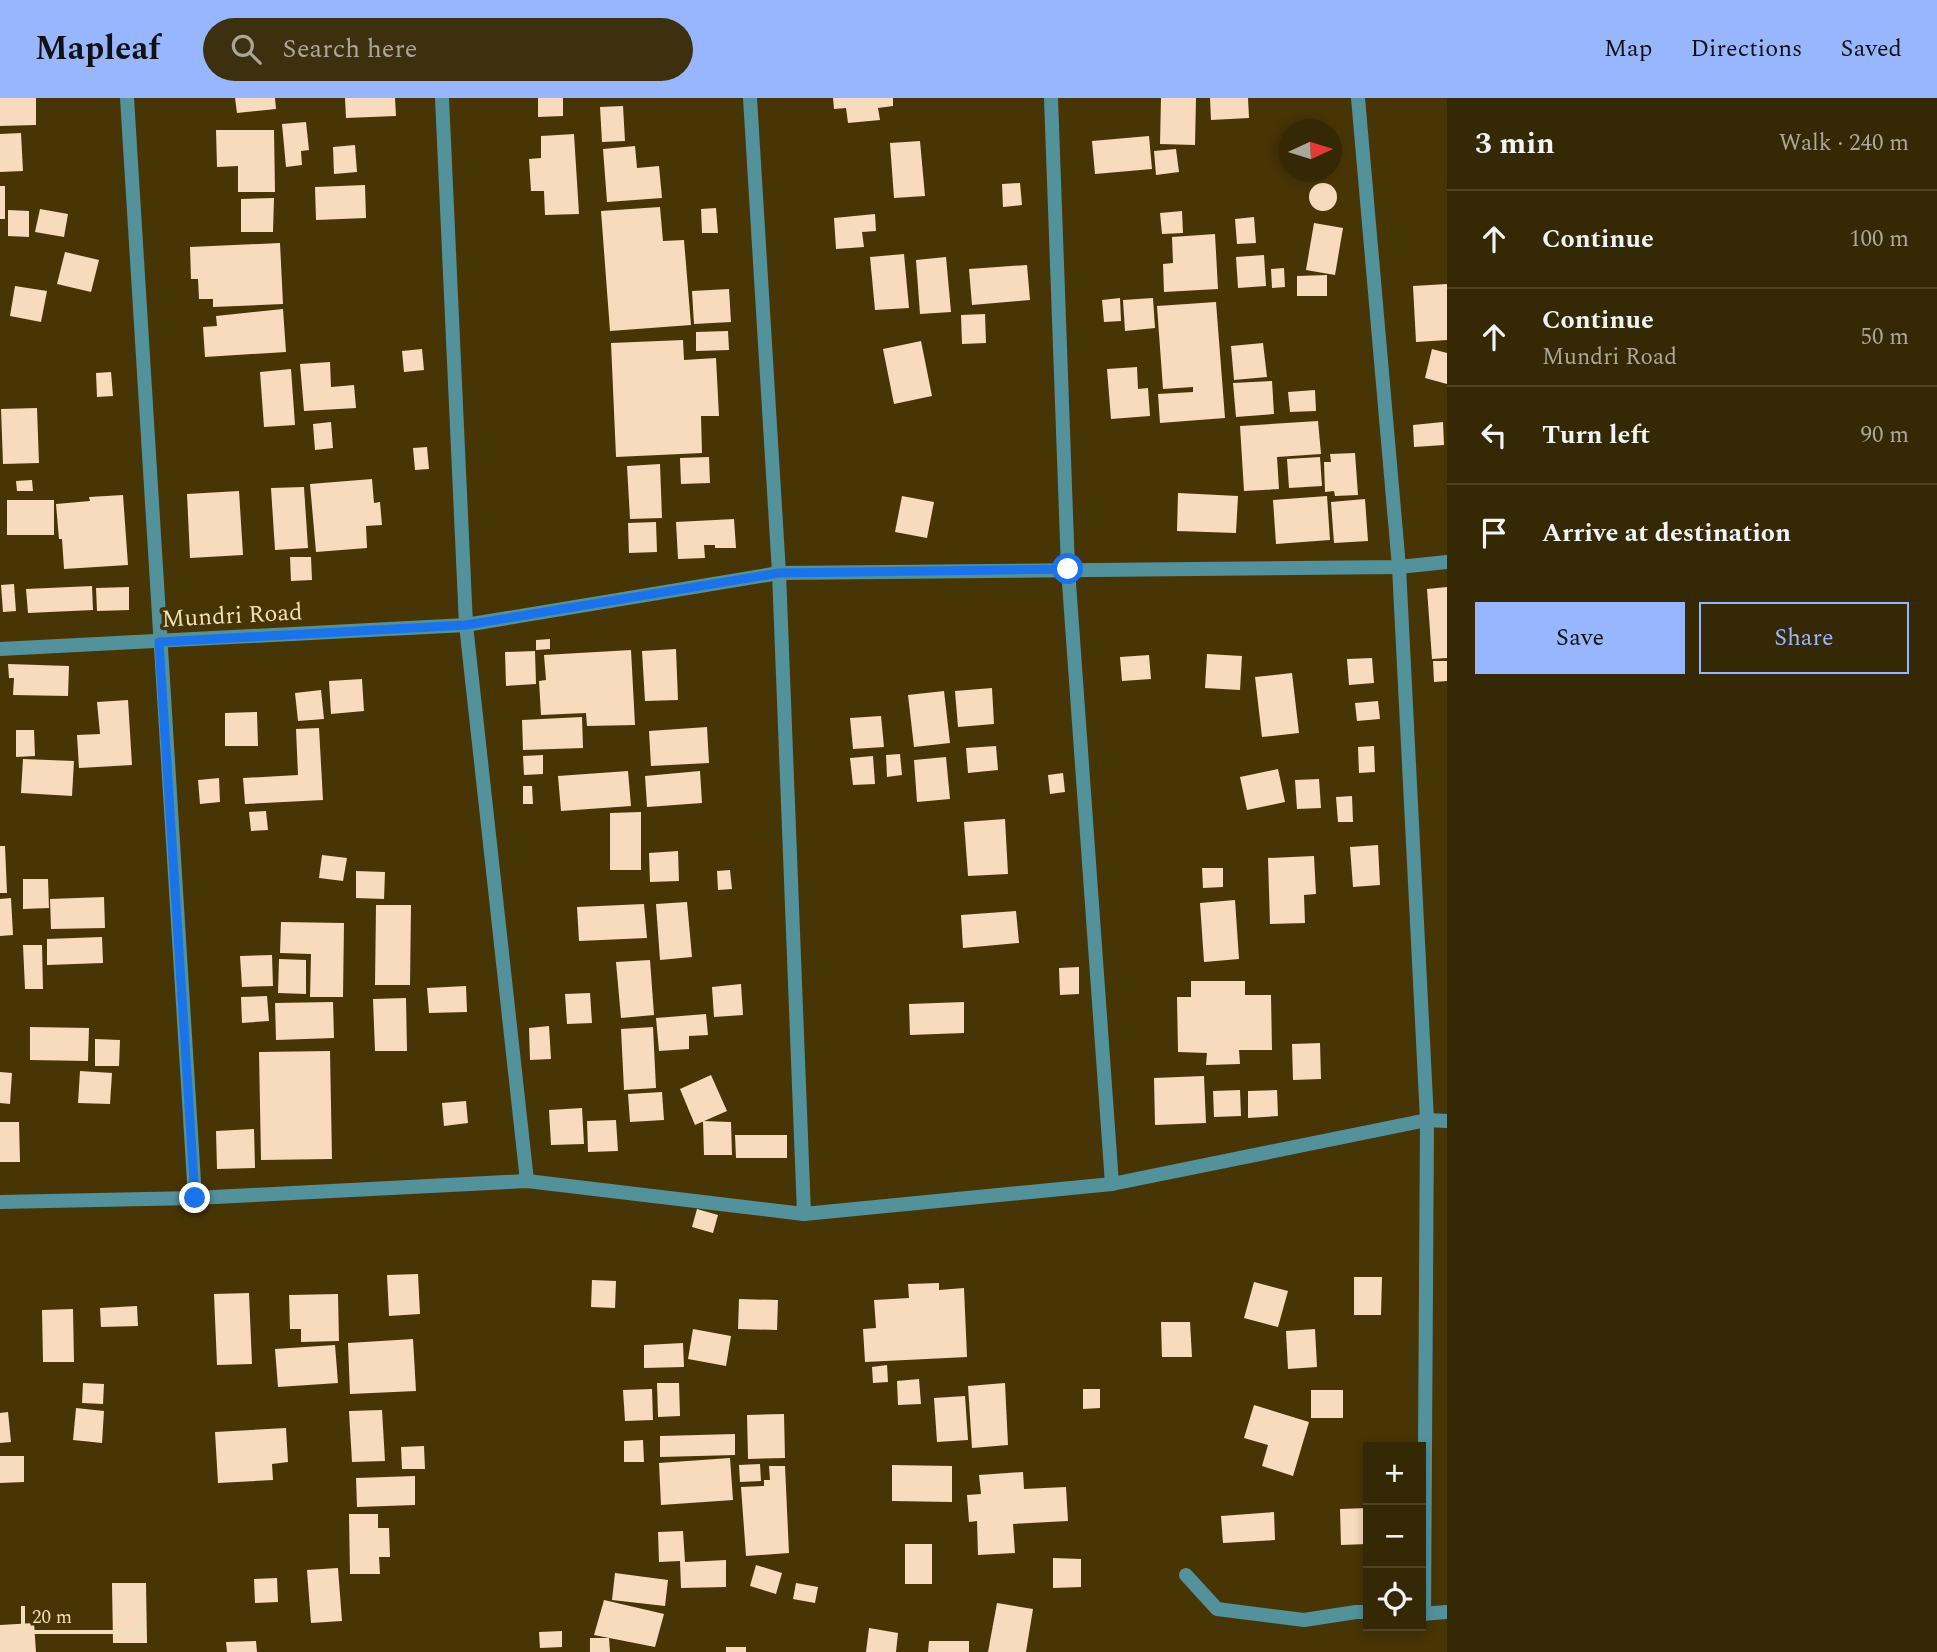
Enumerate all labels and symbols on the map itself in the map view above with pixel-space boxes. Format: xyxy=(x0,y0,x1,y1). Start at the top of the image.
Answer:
north arrow xyxy=(1279,119,1342,182)
route start xyxy=(1052,553,1083,584)
street label: Mundri Road xyxy=(161,594,303,638)
route end xyxy=(179,1182,210,1213)
scale bar xyxy=(21,1603,145,1635)

